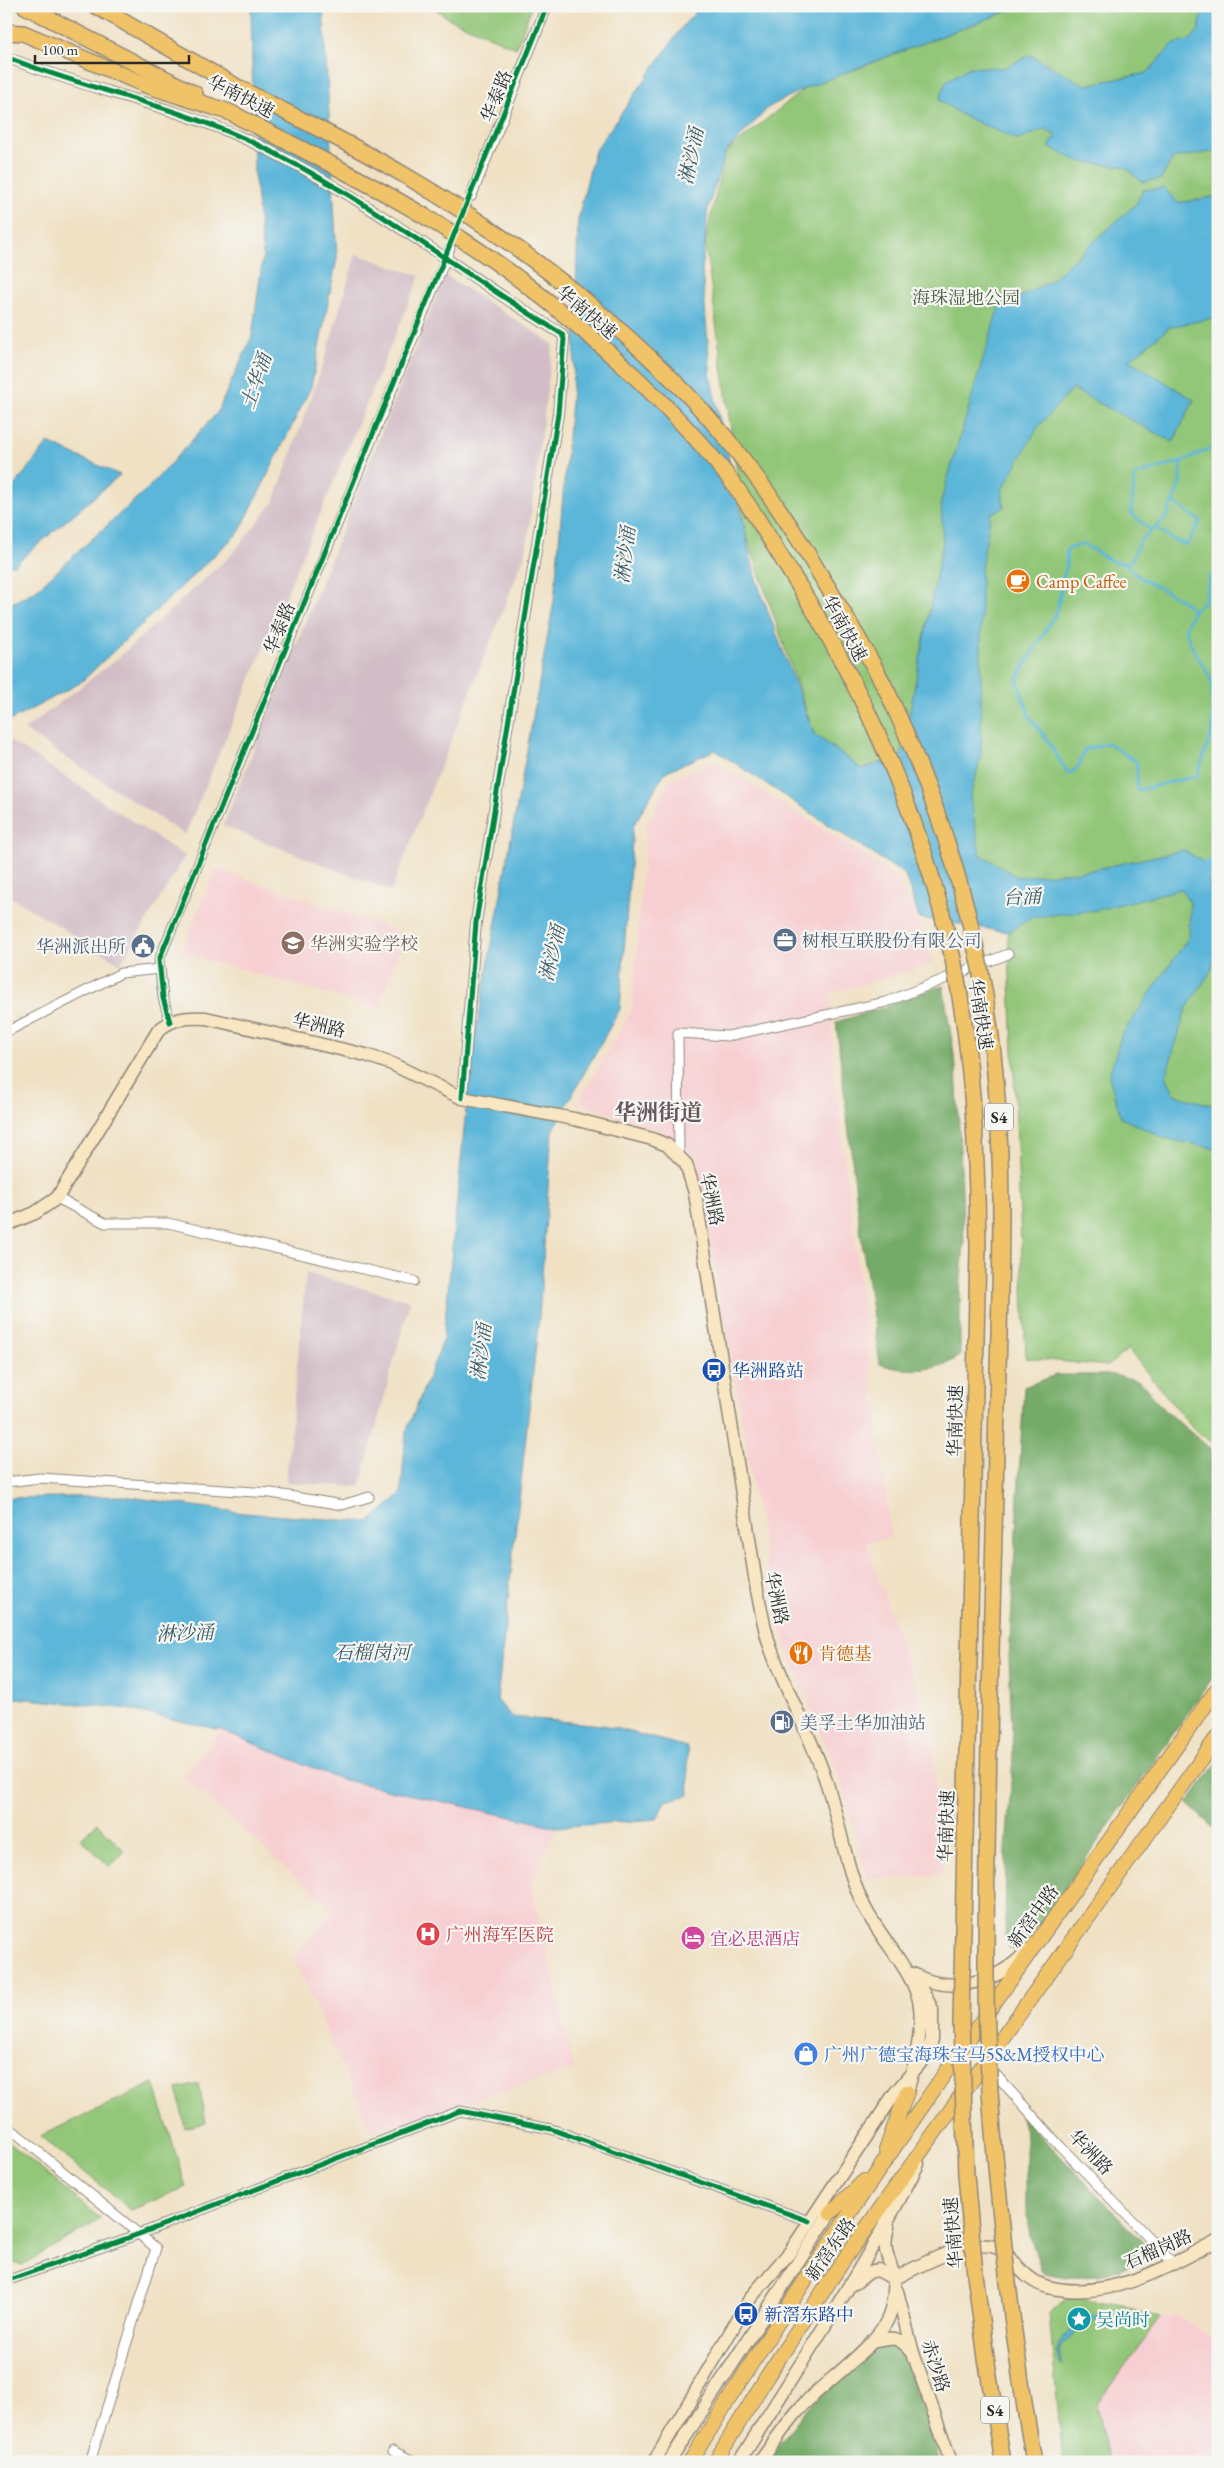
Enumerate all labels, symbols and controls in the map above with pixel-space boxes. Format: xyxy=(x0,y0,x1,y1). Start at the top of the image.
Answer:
scale bar xyxy=(35,32,189,64)
text: 100 m xyxy=(42,40,79,59)
street label: 华泰路 xyxy=(475,67,517,125)
street label: 华南快速 xyxy=(204,69,278,123)
water label: 淋沙涌 xyxy=(673,124,710,186)
street label: 华南快速 xyxy=(552,280,622,344)
park label: 海珠湿地公园 xyxy=(912,286,1020,309)
water label: 土华涌 xyxy=(235,348,278,412)
water label: 淋沙涌 xyxy=(609,523,641,585)
cafe icon: Camp Caffee xyxy=(1005,568,1031,594)
place label: Camp Caffee xyxy=(1036,570,1127,593)
street label: 华南快速 xyxy=(817,591,873,665)
street label: 华泰路 xyxy=(258,599,300,657)
water label: 台涌 xyxy=(1002,883,1044,910)
water label: 淋沙涌 xyxy=(533,920,571,984)
office icon: 树根互联股份有限公司 xyxy=(772,927,798,953)
place label: 树根互联股份有限公司 xyxy=(802,929,982,952)
school or university icon: 华洲实验学校 xyxy=(280,930,306,956)
place label: 华洲实验学校 xyxy=(310,932,418,955)
public building icon: 华洲派出所 xyxy=(130,933,156,959)
place label: 华洲派出所 xyxy=(36,935,126,958)
street label: 华南快速 xyxy=(964,977,998,1051)
street label: 华洲路 xyxy=(290,1008,348,1042)
district label: 华洲街道 xyxy=(614,1098,702,1127)
road number: S4 xyxy=(985,1104,1013,1130)
street label: 华洲路 xyxy=(695,1170,729,1228)
water label: 淋沙涌 xyxy=(465,1320,497,1382)
bus stop icon: 华洲路站 xyxy=(701,1357,727,1383)
place label: 华洲路站 xyxy=(732,1359,804,1382)
street label: 华南快速 xyxy=(943,1385,967,1457)
street label: 华洲路 xyxy=(760,1569,794,1627)
water label: 淋沙涌 xyxy=(156,1619,216,1646)
water label: 石榴岗河 xyxy=(334,1640,413,1665)
restaurant icon: 肯德基 xyxy=(788,1640,814,1666)
place label: 肯德基 xyxy=(818,1642,872,1665)
fuel station icon: 美孚土华加油站 xyxy=(769,1709,795,1735)
place label: 美孚土华加油站 xyxy=(800,1711,926,1734)
street label: 华南快速 xyxy=(933,1790,959,1862)
street label: 新滘中路 xyxy=(1003,1880,1063,1952)
hospital icon: 广州海军医院 xyxy=(415,1921,441,1947)
place label: 广州海军医院 xyxy=(446,1923,554,1946)
hotel icon: 宜必思酒店 xyxy=(680,1925,706,1951)
place label: 宜必思酒店 xyxy=(710,1927,800,1950)
shop icon: 广州广德宝海珠宝马5S&M授权中心 xyxy=(793,2041,819,2067)
place label: 广州广德宝海珠宝马5S&M授权中心 xyxy=(824,2043,1105,2066)
street label: 华洲路 xyxy=(1064,2125,1118,2179)
street label: 华南快速 xyxy=(938,2196,968,2270)
street label: 新滘东路 xyxy=(800,2213,860,2285)
street label: 石榴岗路 xyxy=(1120,2224,1196,2274)
bus stop icon: 新滘东路中 xyxy=(733,2301,759,2327)
place label: 新滘东路中 xyxy=(764,2303,854,2326)
place icon: 吴尚时 xyxy=(1066,2306,1092,2332)
place label: 吴尚时 xyxy=(1096,2308,1150,2331)
street label: 赤沙路 xyxy=(917,2337,955,2395)
road number: S4 xyxy=(981,2396,1009,2424)

